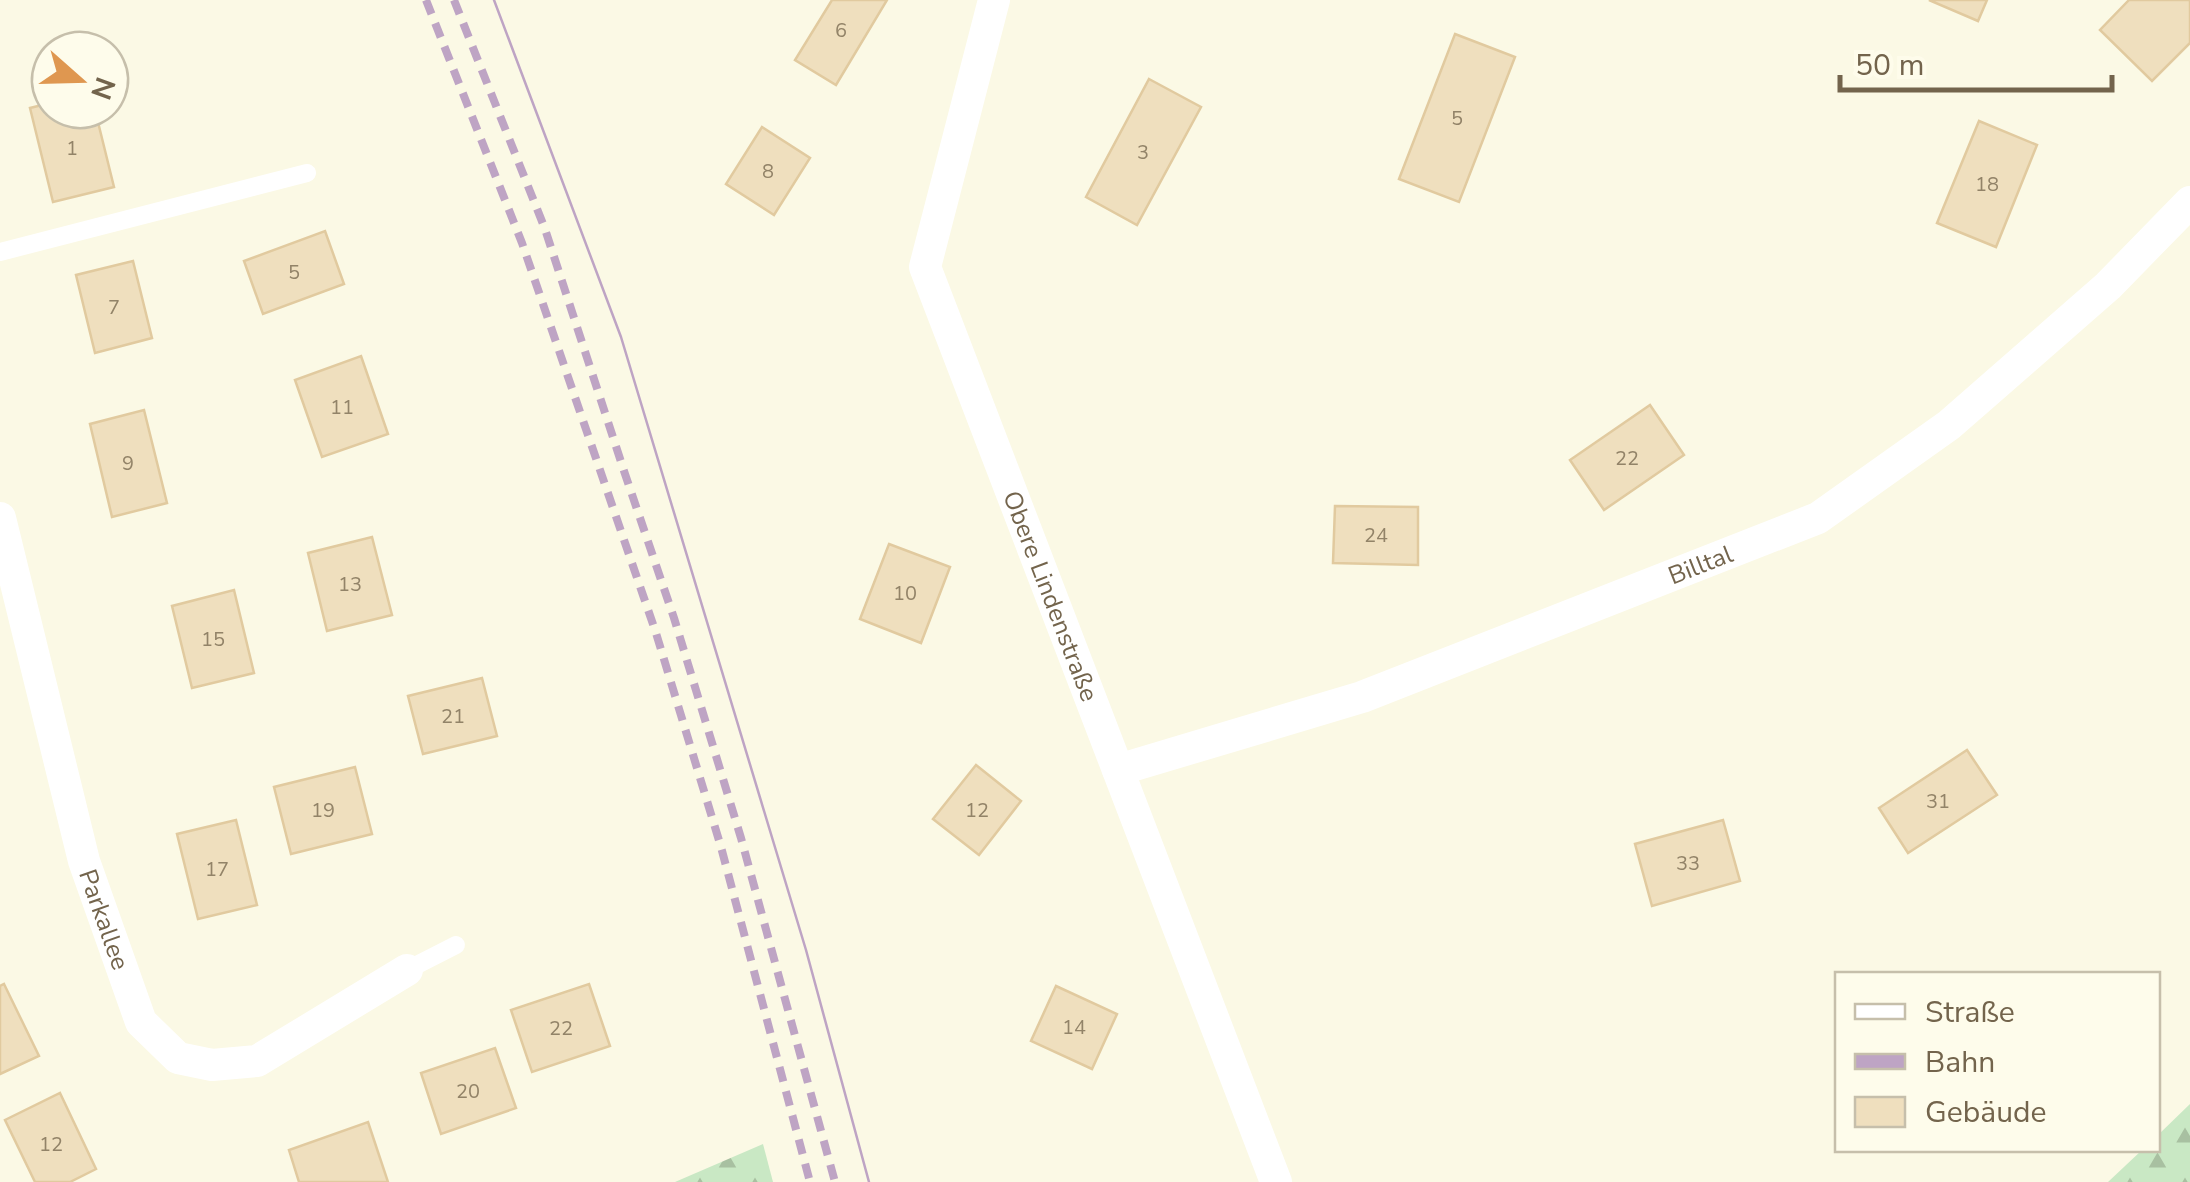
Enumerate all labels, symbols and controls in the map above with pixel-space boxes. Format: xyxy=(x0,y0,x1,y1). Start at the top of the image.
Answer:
house number: 6 xyxy=(835,17,847,44)
north arrow xyxy=(30,30,130,130)
scale bar xyxy=(1840,30,2112,92)
text: 50 m xyxy=(1855,45,1924,86)
text: N xyxy=(81,72,124,105)
house number: 5 xyxy=(1451,105,1463,132)
house number: 1 xyxy=(66,135,78,162)
house number: 3 xyxy=(1137,139,1149,166)
house number: 8 xyxy=(762,158,774,185)
house number: 18 xyxy=(1975,171,1999,198)
house number: 5 xyxy=(288,259,300,286)
house number: 7 xyxy=(108,294,120,321)
house number: 11 xyxy=(330,394,354,421)
house number: 22 xyxy=(1615,445,1639,472)
house number: 9 xyxy=(122,450,134,477)
street label: Obere Lindenstraße xyxy=(994,486,1106,706)
house number: 24 xyxy=(1364,522,1388,549)
street label: Billtal xyxy=(1663,537,1738,593)
house number: 13 xyxy=(338,571,362,598)
house number: 10 xyxy=(893,580,917,607)
house number: 15 xyxy=(201,626,225,653)
house number: 21 xyxy=(441,703,465,730)
house number: 31 xyxy=(1926,788,1950,815)
house number: 19 xyxy=(311,797,335,824)
house number: 12 xyxy=(965,797,989,824)
house number: 33 xyxy=(1676,850,1700,877)
house number: 17 xyxy=(205,856,229,883)
street label: Parkallee xyxy=(70,865,137,975)
legend xyxy=(1835,972,2160,1152)
text: Straße xyxy=(1925,992,2015,1033)
house number: 14 xyxy=(1062,1014,1086,1041)
house number: 22 xyxy=(549,1015,573,1042)
text: Bahn xyxy=(1925,1042,1995,1083)
house number: 20 xyxy=(456,1078,480,1105)
text: Gebäude xyxy=(1925,1092,2046,1133)
house number: 12 xyxy=(39,1131,63,1158)

